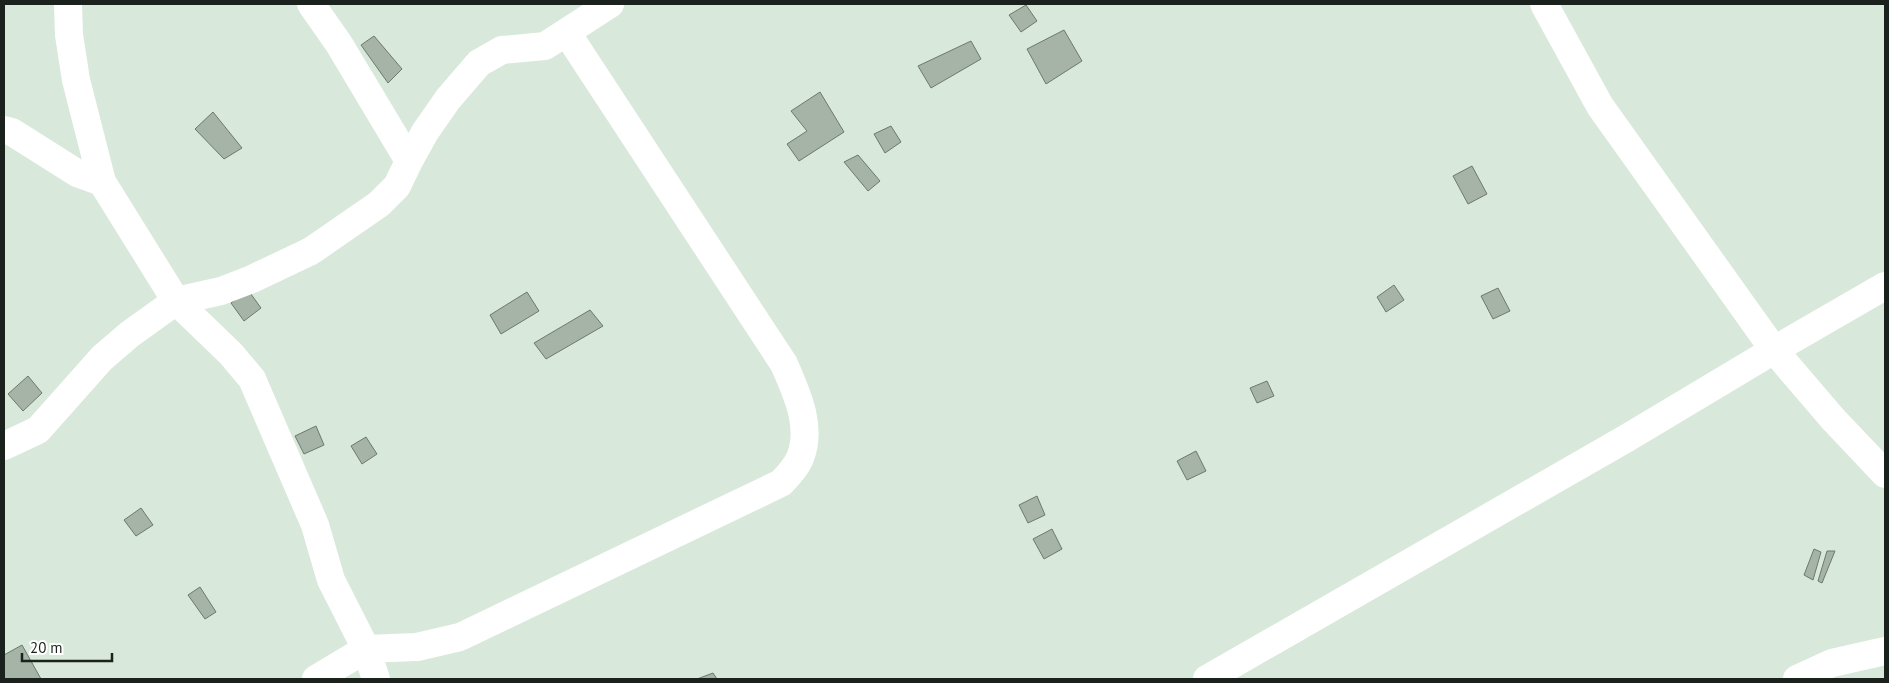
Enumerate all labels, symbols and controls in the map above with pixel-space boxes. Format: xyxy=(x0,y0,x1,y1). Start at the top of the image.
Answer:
scale bar xyxy=(22,630,112,662)
text: 20 m xyxy=(30,638,63,657)

